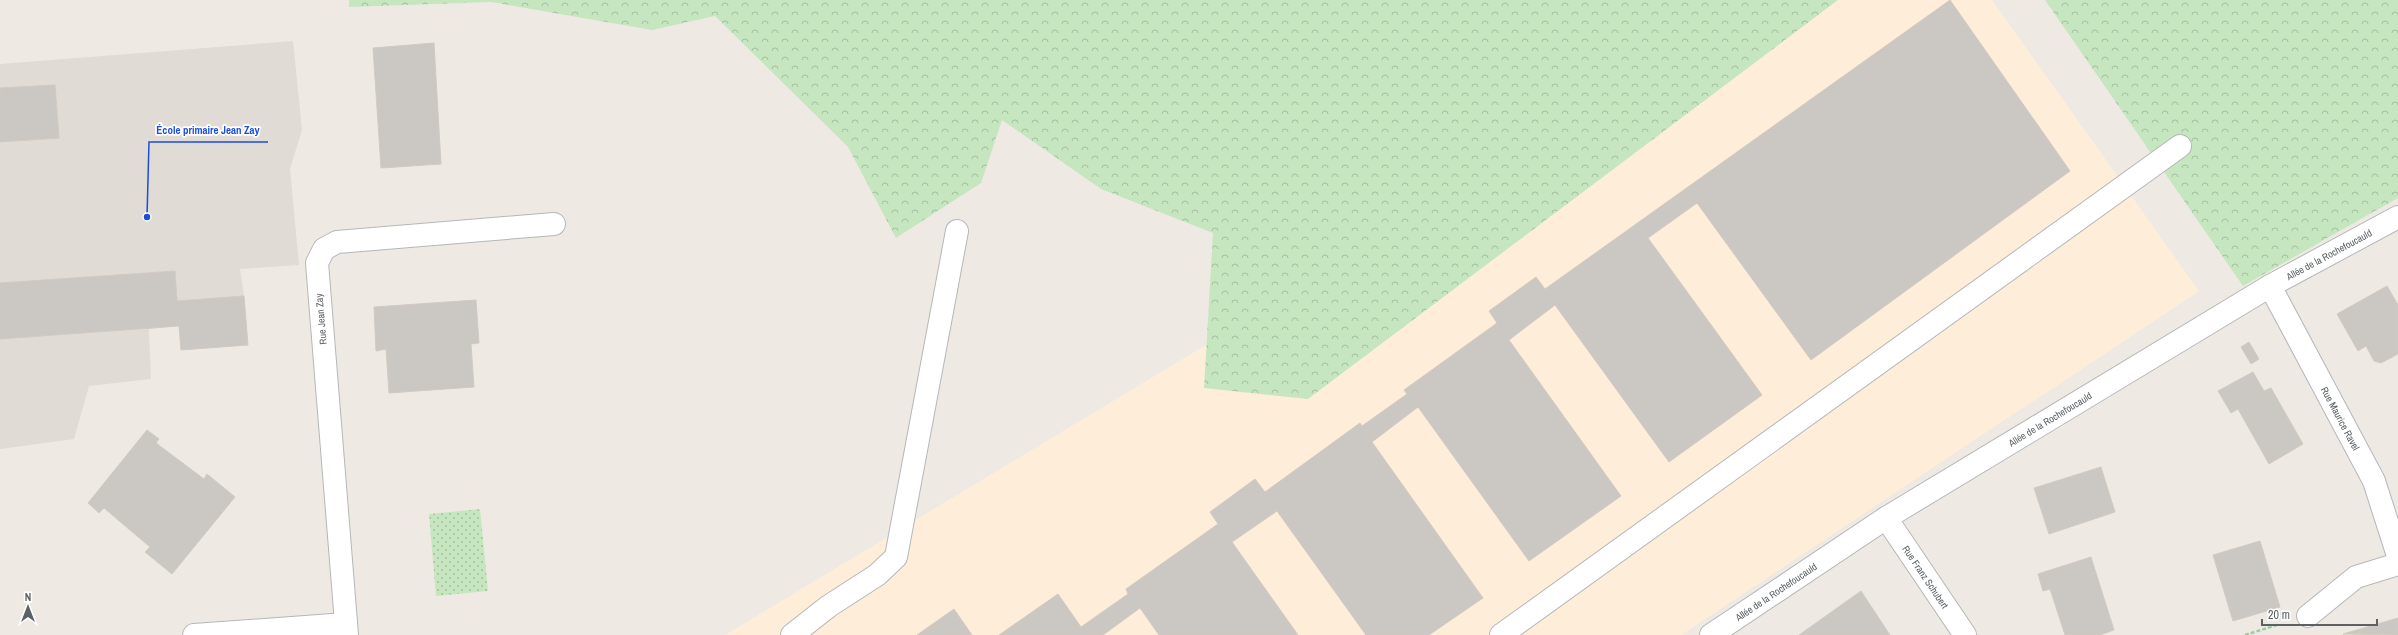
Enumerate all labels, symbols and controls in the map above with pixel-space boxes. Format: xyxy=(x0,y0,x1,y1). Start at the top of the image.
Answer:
callout: École primaire Jean Zay xyxy=(149,119,268,142)
text: École primaire Jean Zay xyxy=(156,123,260,137)
street label: Allée de la Rochefoucauld xyxy=(2283,226,2374,283)
street label: Rue Jean Zay xyxy=(312,292,330,345)
street label: Rue Maurice Ravel xyxy=(2318,384,2363,453)
street label: Allée de la Rochefoucauld xyxy=(2005,389,2094,450)
street label: Rue Franz Schubert xyxy=(1900,543,1952,612)
street label: Allée de la Rochefoucauld xyxy=(1732,560,1819,624)
north arrow xyxy=(8,587,48,627)
text: N xyxy=(25,590,31,604)
scale bar xyxy=(2262,601,2377,627)
text: 20 m xyxy=(2268,607,2290,623)

